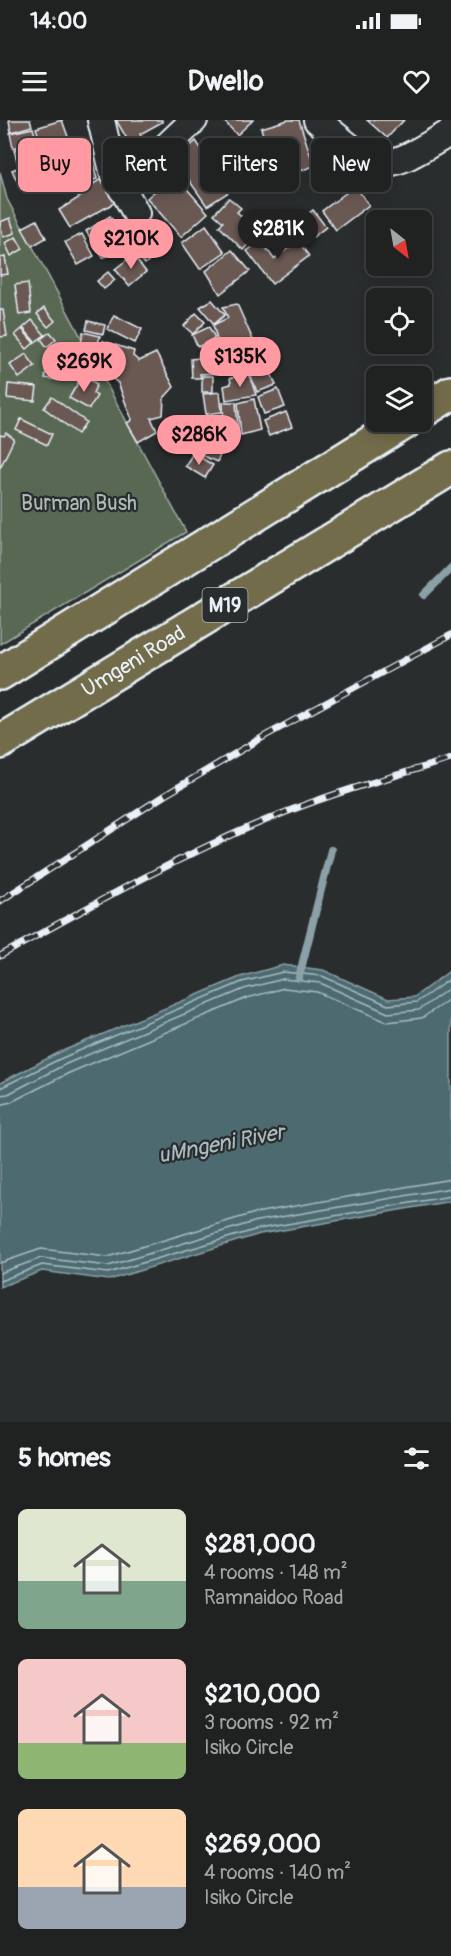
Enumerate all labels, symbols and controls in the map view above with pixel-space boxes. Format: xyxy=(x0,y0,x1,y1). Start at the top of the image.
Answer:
text: 14:00 xyxy=(30,7,87,35)
icon: menu xyxy=(18,65,51,98)
text: Dwello xyxy=(188,65,263,98)
icon: heart xyxy=(400,65,433,98)
chip: Buy xyxy=(18,138,91,192)
chip: Rent xyxy=(103,138,188,192)
chip: Filters xyxy=(200,138,299,192)
chip: New xyxy=(311,138,391,192)
pin: $281K xyxy=(236,209,320,260)
north arrow xyxy=(366,210,432,276)
map controls xyxy=(366,210,432,432)
text: $281K xyxy=(252,216,304,241)
pin: $210K xyxy=(89,219,173,270)
text: $210K xyxy=(103,226,159,251)
button: locate xyxy=(366,288,432,354)
pin: $135K xyxy=(198,337,282,388)
pin: $269K xyxy=(42,342,126,393)
text: $135K xyxy=(214,344,266,369)
text: $269K xyxy=(56,349,112,374)
button: layers xyxy=(366,366,432,432)
pin: $286K xyxy=(157,415,241,466)
text: $286K xyxy=(171,422,227,447)
park label: Burman Bush xyxy=(21,490,137,517)
road number: M19 xyxy=(202,588,248,622)
street label: Umgeni Road xyxy=(76,619,190,703)
water label: uMngeni River xyxy=(156,1117,290,1170)
text: 5 homes xyxy=(18,1442,111,1474)
icon: filters xyxy=(400,1442,433,1475)
text: $281,000 xyxy=(204,1528,316,1560)
icon: home xyxy=(66,1533,138,1605)
text: 4 rooms · 148 m² xyxy=(204,1560,348,1585)
text: Ramnaidoo Road xyxy=(204,1585,343,1610)
text: $210,000 xyxy=(204,1678,320,1710)
icon: home xyxy=(66,1683,138,1755)
text: 3 rooms · 92 m² xyxy=(204,1710,339,1735)
text: Isiko Circle xyxy=(204,1735,293,1760)
text: $269,000 xyxy=(204,1828,321,1860)
icon: home xyxy=(66,1833,138,1905)
text: 4 rooms · 140 m² xyxy=(204,1860,351,1885)
text: Isiko Circle xyxy=(204,1885,293,1910)

